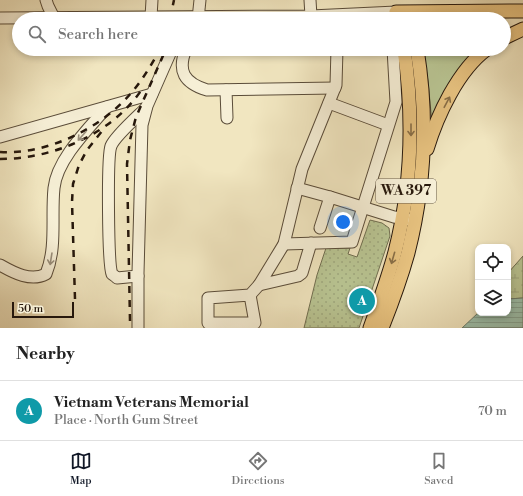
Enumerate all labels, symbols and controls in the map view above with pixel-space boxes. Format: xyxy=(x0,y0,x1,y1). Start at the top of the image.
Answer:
search box xyxy=(12,12,511,56)
icon: search xyxy=(26,23,48,45)
text: Search here xyxy=(58,25,138,44)
one-way arrow xyxy=(444,96,451,108)
one-way arrow xyxy=(407,123,414,136)
one-way arrow xyxy=(77,131,86,142)
road number: WA 397 xyxy=(376,179,436,203)
your location xyxy=(333,212,353,232)
map controls xyxy=(475,244,511,316)
button: locate xyxy=(475,244,511,280)
one-way arrow xyxy=(389,251,396,264)
one-way arrow xyxy=(47,252,55,265)
button: layers xyxy=(475,280,511,316)
pin: A xyxy=(349,286,375,316)
scale bar xyxy=(12,300,74,319)
text: 50 m xyxy=(18,302,43,316)
text: Nearby xyxy=(16,343,75,365)
text: Vietnam Veterans Memorial xyxy=(54,393,249,412)
text: A xyxy=(24,403,34,419)
text: 70 m xyxy=(478,403,507,419)
text: Place · North Gum Street xyxy=(54,412,198,428)
tab: Map xyxy=(70,450,92,488)
tab: Directions xyxy=(232,450,285,488)
tab: Saved xyxy=(424,450,453,488)

